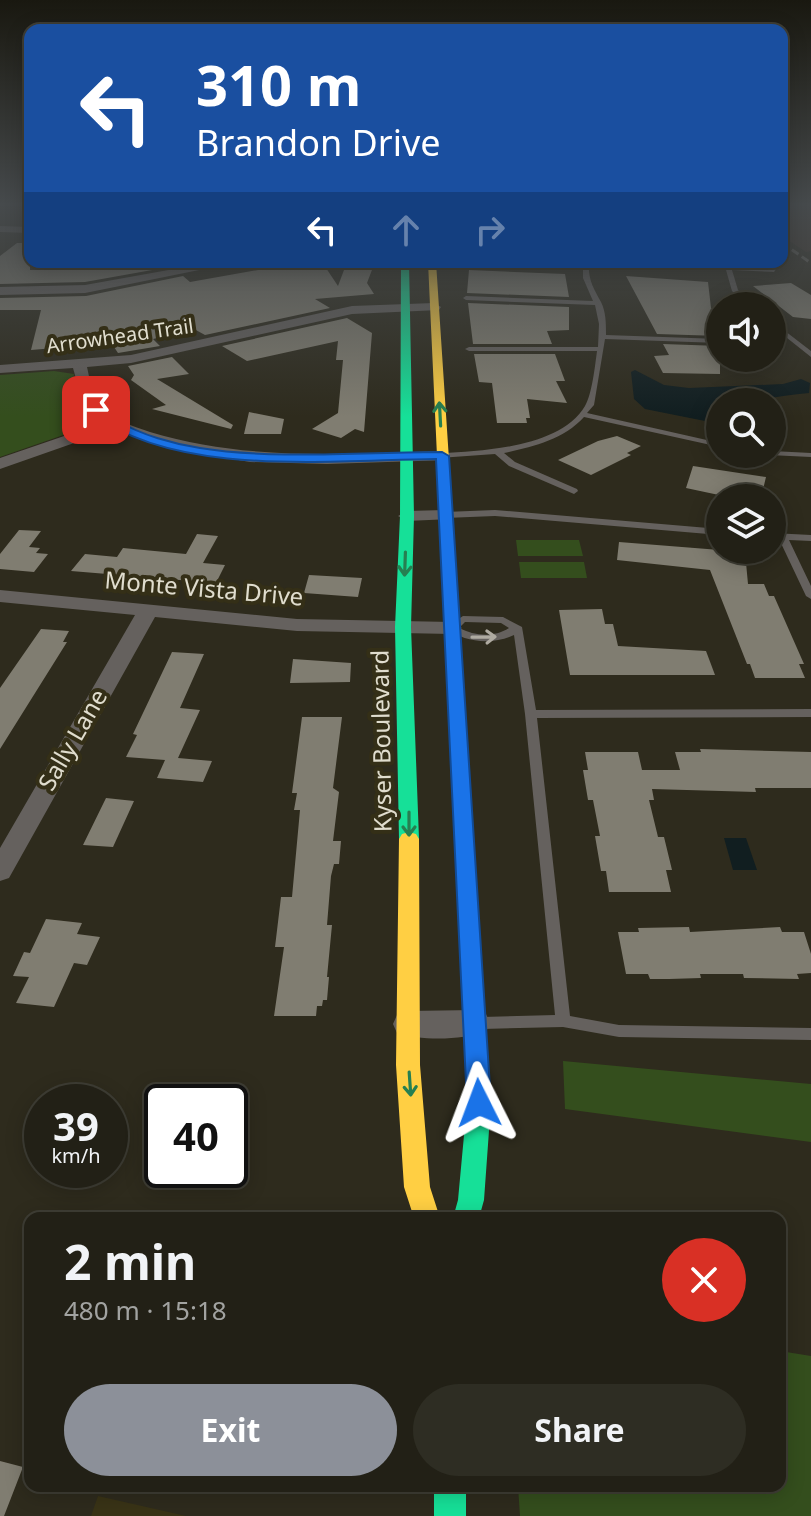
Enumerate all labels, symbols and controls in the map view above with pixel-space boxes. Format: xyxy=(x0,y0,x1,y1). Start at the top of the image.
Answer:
text: 310 m xyxy=(196,46,361,122)
icon: left xyxy=(64,56,168,160)
text: Brandon Drive xyxy=(196,118,441,167)
icon: left xyxy=(300,208,344,252)
icon: ahead xyxy=(384,208,428,252)
icon: right xyxy=(468,208,512,252)
map controls xyxy=(706,292,786,564)
button: sound xyxy=(706,292,786,372)
street label: Arrowhead Trail xyxy=(45,312,195,359)
pin xyxy=(62,376,130,444)
icon: arrive xyxy=(74,388,118,432)
button: search xyxy=(706,388,786,468)
one-way arrow xyxy=(433,401,448,428)
button: layers xyxy=(706,484,786,564)
one-way arrow xyxy=(398,550,413,577)
street label: Monte Vista Drive xyxy=(103,562,305,613)
one-way arrow xyxy=(470,629,497,645)
street label: Kyser Boulevard xyxy=(362,650,399,832)
street label: Sally Lane xyxy=(29,683,114,796)
one-way arrow xyxy=(401,810,417,837)
position arrow xyxy=(437,1061,521,1145)
one-way arrow xyxy=(403,1070,418,1097)
speed limit sign: 40 xyxy=(144,1084,248,1188)
text: 39 xyxy=(53,1098,99,1153)
text: km/h xyxy=(51,1142,101,1169)
text: 2 min xyxy=(64,1229,196,1294)
button: close xyxy=(662,1238,746,1322)
text: 480 m · 15:18 xyxy=(64,1292,227,1328)
button: Exit xyxy=(64,1384,397,1476)
button: Share xyxy=(413,1384,746,1476)

